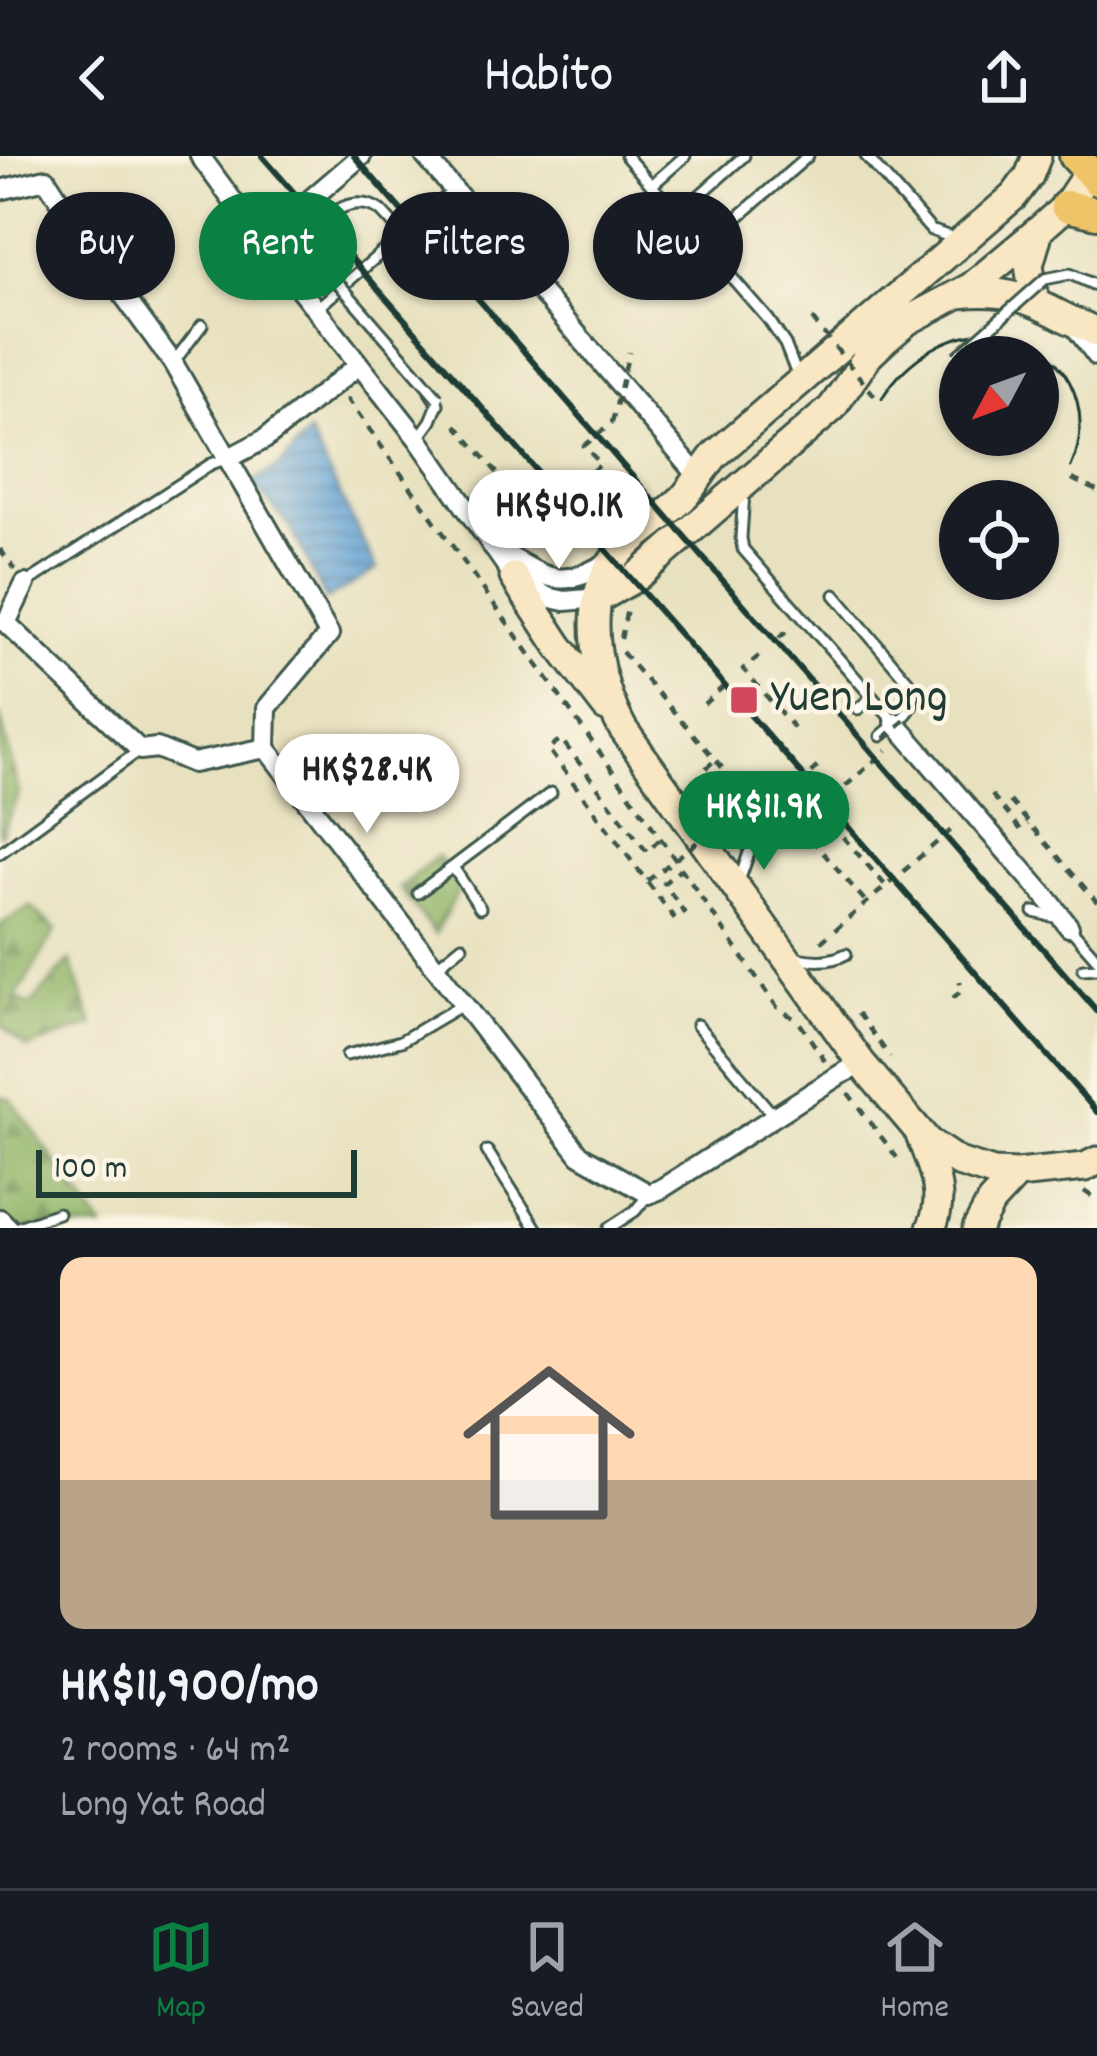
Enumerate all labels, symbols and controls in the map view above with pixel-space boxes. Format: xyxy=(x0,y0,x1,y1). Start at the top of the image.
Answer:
text: Habito xyxy=(483,40,614,117)
icon: back xyxy=(60,45,126,111)
icon: share xyxy=(971,45,1037,111)
chip: Buy xyxy=(36,192,175,300)
chip: Rent xyxy=(199,192,357,300)
chip: Filters xyxy=(381,192,569,300)
chip: New xyxy=(593,192,743,300)
north arrow xyxy=(939,336,1059,456)
map controls xyxy=(939,336,1059,600)
pin: HK$40.1K xyxy=(435,470,683,572)
button: locate xyxy=(939,480,1059,600)
text: HK$40.1K xyxy=(495,481,623,536)
place label: Yuen Long xyxy=(771,666,948,735)
marker: Yuen Long xyxy=(728,684,760,716)
pin: HK$28.4K xyxy=(243,734,491,836)
text: HK$28.4K xyxy=(301,745,433,800)
pin: HK$11.9K xyxy=(640,771,888,873)
text: HK$11.9K xyxy=(705,782,823,837)
scale bar xyxy=(36,1144,357,1197)
text: 100 m xyxy=(54,1147,127,1194)
icon: home xyxy=(441,1335,657,1551)
text: HK$11,900/mo xyxy=(60,1653,319,1725)
text: 2 rooms · 64 m² xyxy=(60,1725,290,1780)
text: Long Yat Road xyxy=(60,1780,266,1835)
tab: Map xyxy=(148,1914,214,2033)
tab: Saved xyxy=(510,1914,584,2033)
tab: Home xyxy=(880,1914,949,2033)

